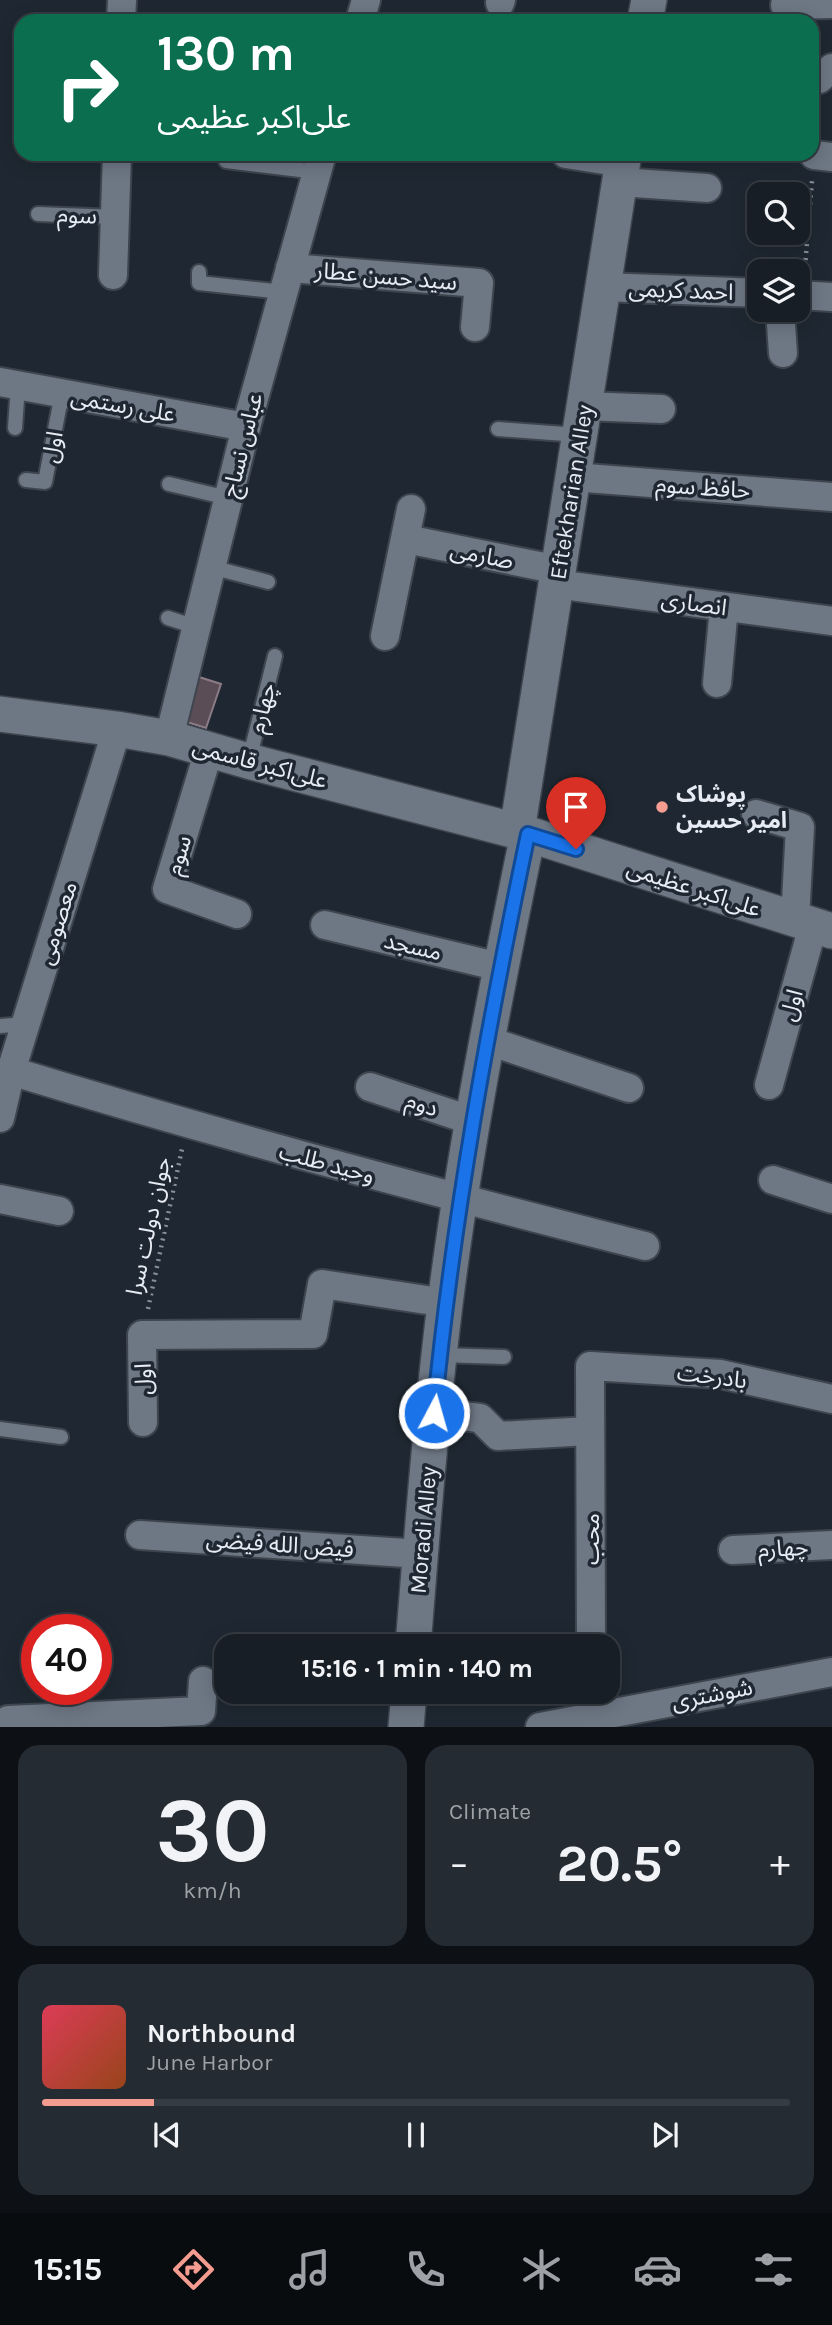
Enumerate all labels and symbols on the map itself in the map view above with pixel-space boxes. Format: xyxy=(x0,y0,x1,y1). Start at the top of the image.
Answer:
street label: سوم xyxy=(56,201,97,234)
street label: سید حسن عطار xyxy=(313,257,458,296)
street label: احمد کریمی xyxy=(628,275,734,306)
street label: علی رستمی xyxy=(69,383,177,428)
street label: عباس نساج xyxy=(216,390,271,501)
street label: Eftekharian Alley xyxy=(544,402,599,581)
street label: اول xyxy=(36,429,69,465)
street label: حافظ سوم xyxy=(654,471,751,508)
street label: صارمی xyxy=(448,536,516,575)
street label: انصاری xyxy=(659,586,729,621)
street label: چهارم xyxy=(243,680,286,737)
street label: علی‌اکبر قاسمی xyxy=(190,733,330,794)
pin xyxy=(546,777,606,849)
place label: پوشاک امیر حسین xyxy=(676,781,787,834)
marker: پوشاک امیر حسین xyxy=(654,799,670,815)
street label: سوم xyxy=(160,832,201,879)
street label: علی‌اکبر عظیمی xyxy=(623,854,764,923)
street label: معصومی xyxy=(32,878,83,968)
street label: مسجد xyxy=(381,927,444,966)
street label: اول xyxy=(774,986,809,1024)
street label: دوم xyxy=(401,1087,441,1126)
street label: وحید طلب xyxy=(276,1138,378,1189)
street label: جوان دولت سرا xyxy=(121,1154,176,1298)
street label: بادرخت xyxy=(676,1359,748,1394)
street label: اول xyxy=(130,1363,157,1395)
position arrow xyxy=(397,1376,471,1450)
street label: Moradi Alley xyxy=(404,1465,443,1595)
street label: محب xyxy=(578,1513,605,1565)
street label: فیض الله فیضی xyxy=(205,1526,355,1563)
street label: چهارم xyxy=(757,1534,809,1567)
speed limit sign: 40 xyxy=(21,1614,112,1705)
street label: شوشتری xyxy=(669,1673,755,1716)

